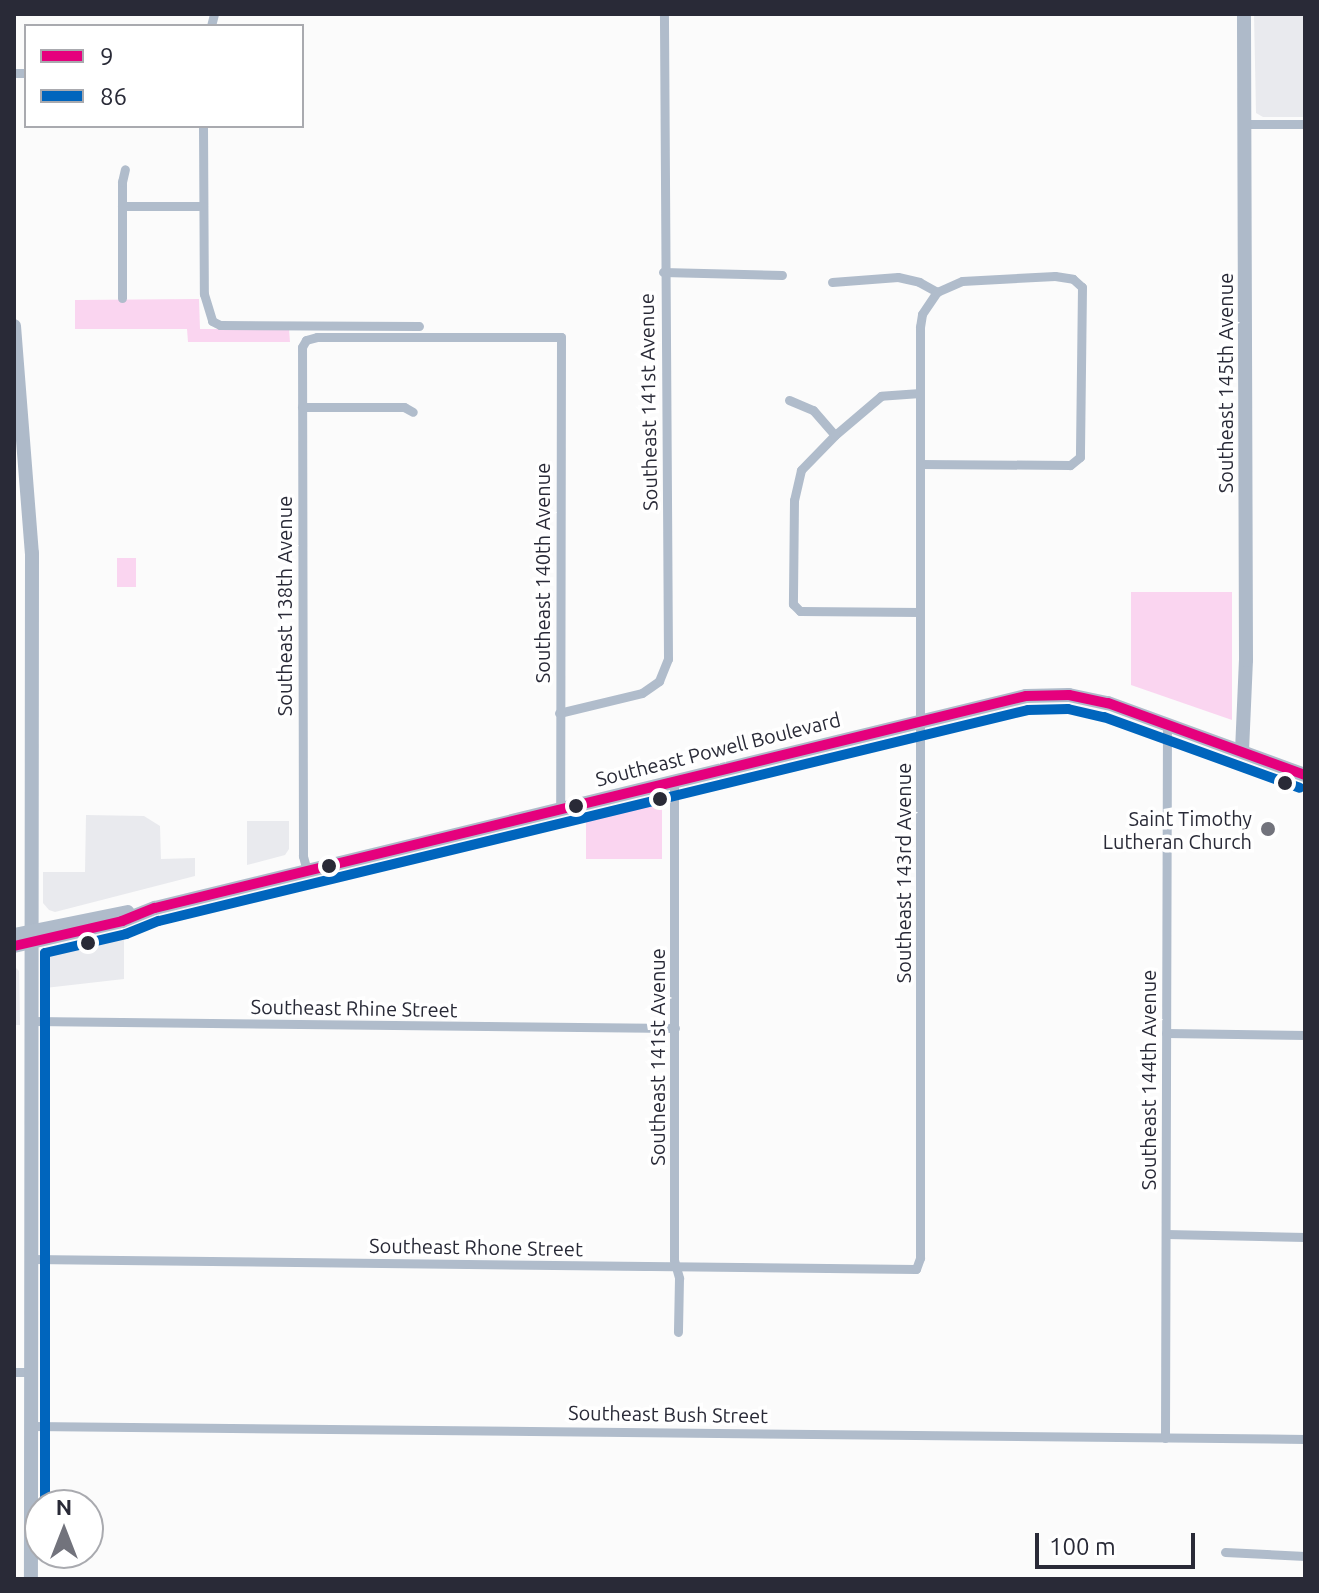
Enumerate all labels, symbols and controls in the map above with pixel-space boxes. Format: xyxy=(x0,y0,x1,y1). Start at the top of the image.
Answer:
legend xyxy=(24,24,304,128)
text: 9 xyxy=(100,43,114,70)
text: 86 xyxy=(100,83,127,110)
street label: Southeast 145th Avenue xyxy=(1213,273,1237,493)
street label: Southeast 141st Avenue xyxy=(634,293,662,511)
street label: Southeast 140th Avenue xyxy=(530,463,554,683)
street label: Southeast 138th Avenue xyxy=(272,496,296,716)
street label: Southeast Powell Boulevard xyxy=(593,707,843,791)
street label: Southeast 143rd Avenue xyxy=(891,763,915,983)
unlabelled marker xyxy=(1277,775,1293,791)
unlabelled marker xyxy=(652,791,668,807)
unlabelled marker xyxy=(568,798,584,814)
place label: Saint Timothy Lutheran Church xyxy=(1103,806,1252,853)
marker: Saint Timothy Lutheran Church xyxy=(1259,820,1277,838)
unlabelled marker xyxy=(321,858,337,874)
unlabelled marker xyxy=(80,935,96,951)
street label: Southeast 141st Avenue xyxy=(645,948,669,1166)
street label: Southeast 144th Avenue xyxy=(1136,970,1160,1190)
street label: Southeast Rhine Street xyxy=(250,994,458,1022)
street label: Southeast Rhone Street xyxy=(369,1233,583,1261)
street label: Southeast Bush Street xyxy=(568,1400,768,1428)
north arrow xyxy=(24,1489,104,1569)
text: N xyxy=(56,1494,72,1519)
scale bar xyxy=(1039,1517,1199,1567)
text: 100 m xyxy=(1049,1533,1116,1560)

